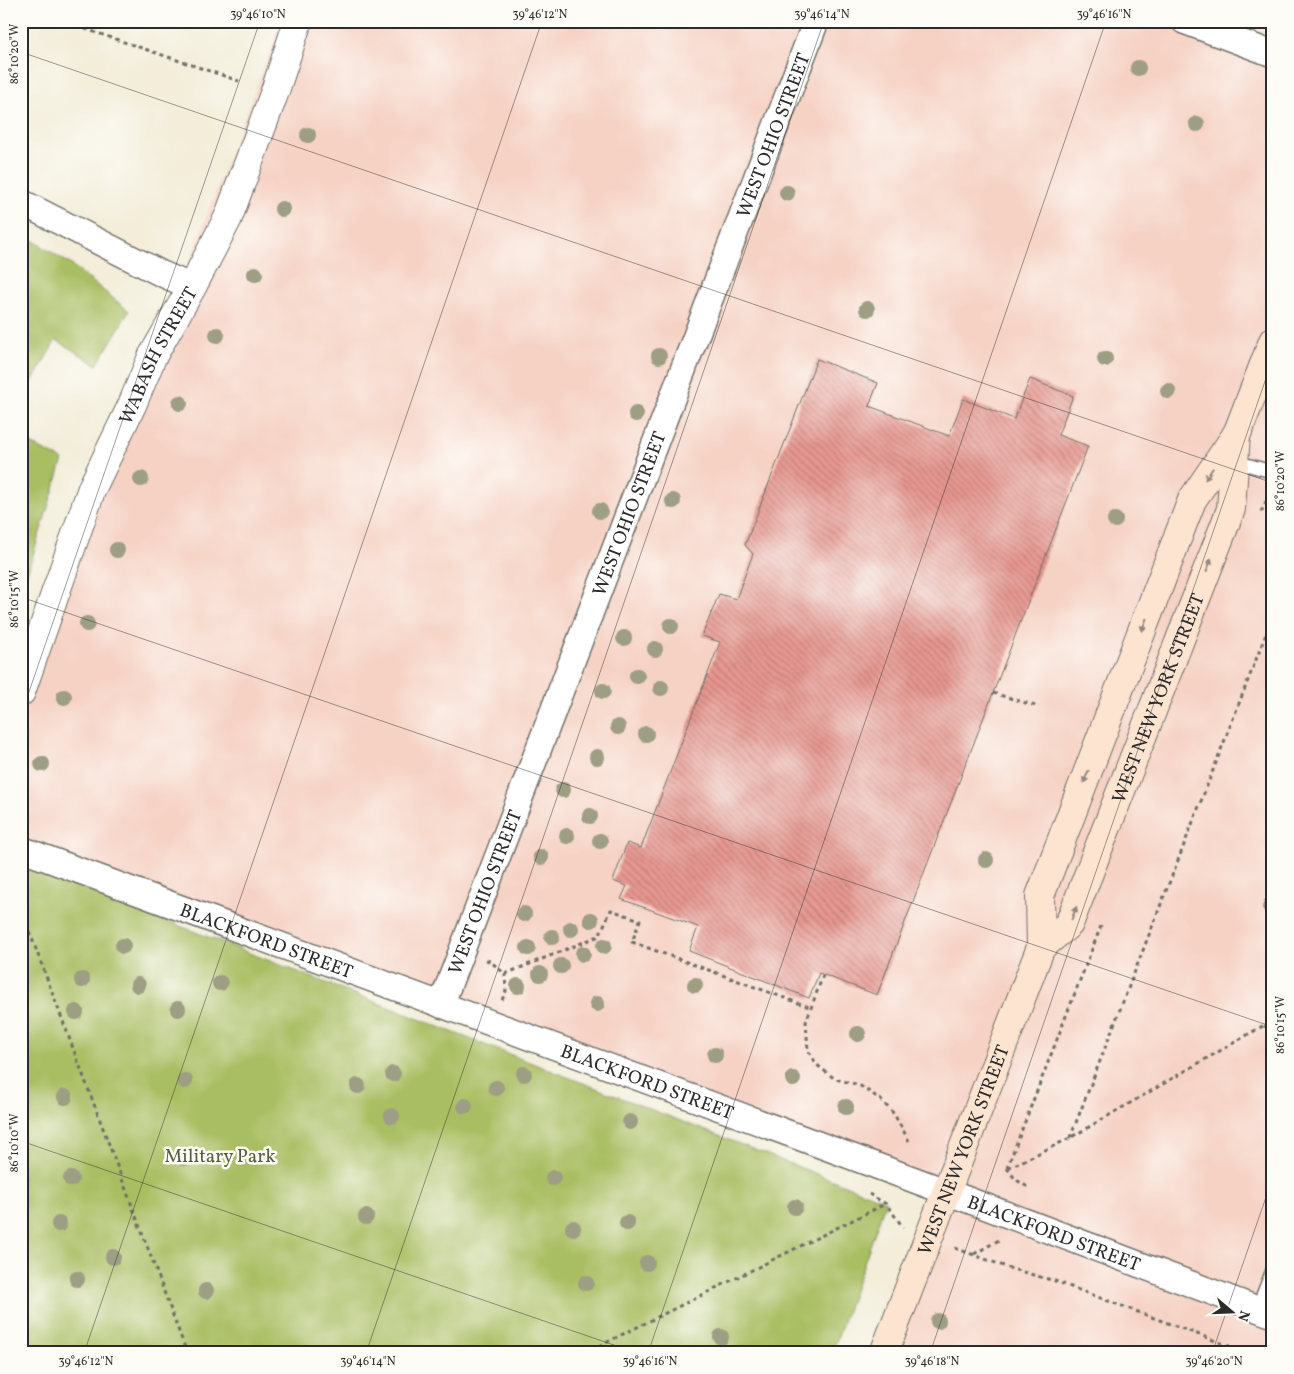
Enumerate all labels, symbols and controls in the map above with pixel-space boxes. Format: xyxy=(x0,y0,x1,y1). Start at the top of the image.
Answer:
text: 39°46'10"N xyxy=(230,7,286,23)
text: 39°46'12"N xyxy=(513,7,567,23)
text: 39°46'14"N xyxy=(794,7,850,23)
text: 39°46'16"N xyxy=(1077,7,1131,23)
text: 86°10'20"W xyxy=(7,24,23,84)
street label: WEST OHIO STREET xyxy=(731,50,818,222)
street label: WABASH STREET xyxy=(114,283,204,429)
street label: WEST OHIO STREET xyxy=(587,428,673,600)
text: 86°10'20"W xyxy=(1273,451,1289,511)
one-way arrow xyxy=(1204,467,1214,481)
one-way arrow xyxy=(1206,558,1213,573)
text: 86°10'15"W xyxy=(7,570,23,628)
street label: WEST NEW YORK STREET xyxy=(1106,590,1212,807)
one-way arrow xyxy=(1140,618,1148,633)
one-way arrow xyxy=(1082,770,1090,785)
street label: WEST OHIO STREET xyxy=(443,807,529,979)
street label: BLACKFORD STREET xyxy=(176,898,356,986)
one-way arrow xyxy=(1071,905,1078,920)
text: 86°10'15"W xyxy=(1273,996,1289,1054)
street label: BLACKFORD STREET xyxy=(556,1039,737,1127)
street label: WEST NEW YORK STREET xyxy=(912,1042,1017,1259)
text: 86°10'10"W xyxy=(7,1113,23,1173)
park label: Military Park xyxy=(164,1144,276,1170)
street label: BLACKFORD STREET xyxy=(963,1190,1144,1279)
north arrow xyxy=(1206,1286,1256,1336)
text: N xyxy=(1232,1308,1254,1324)
text: 39°46'12"N xyxy=(59,1354,113,1370)
text: 39°46'14"N xyxy=(340,1354,396,1370)
text: 39°46'16"N xyxy=(623,1354,677,1370)
text: 39°46'18"N xyxy=(905,1354,959,1370)
text: 39°46'20"N xyxy=(1185,1354,1243,1370)

